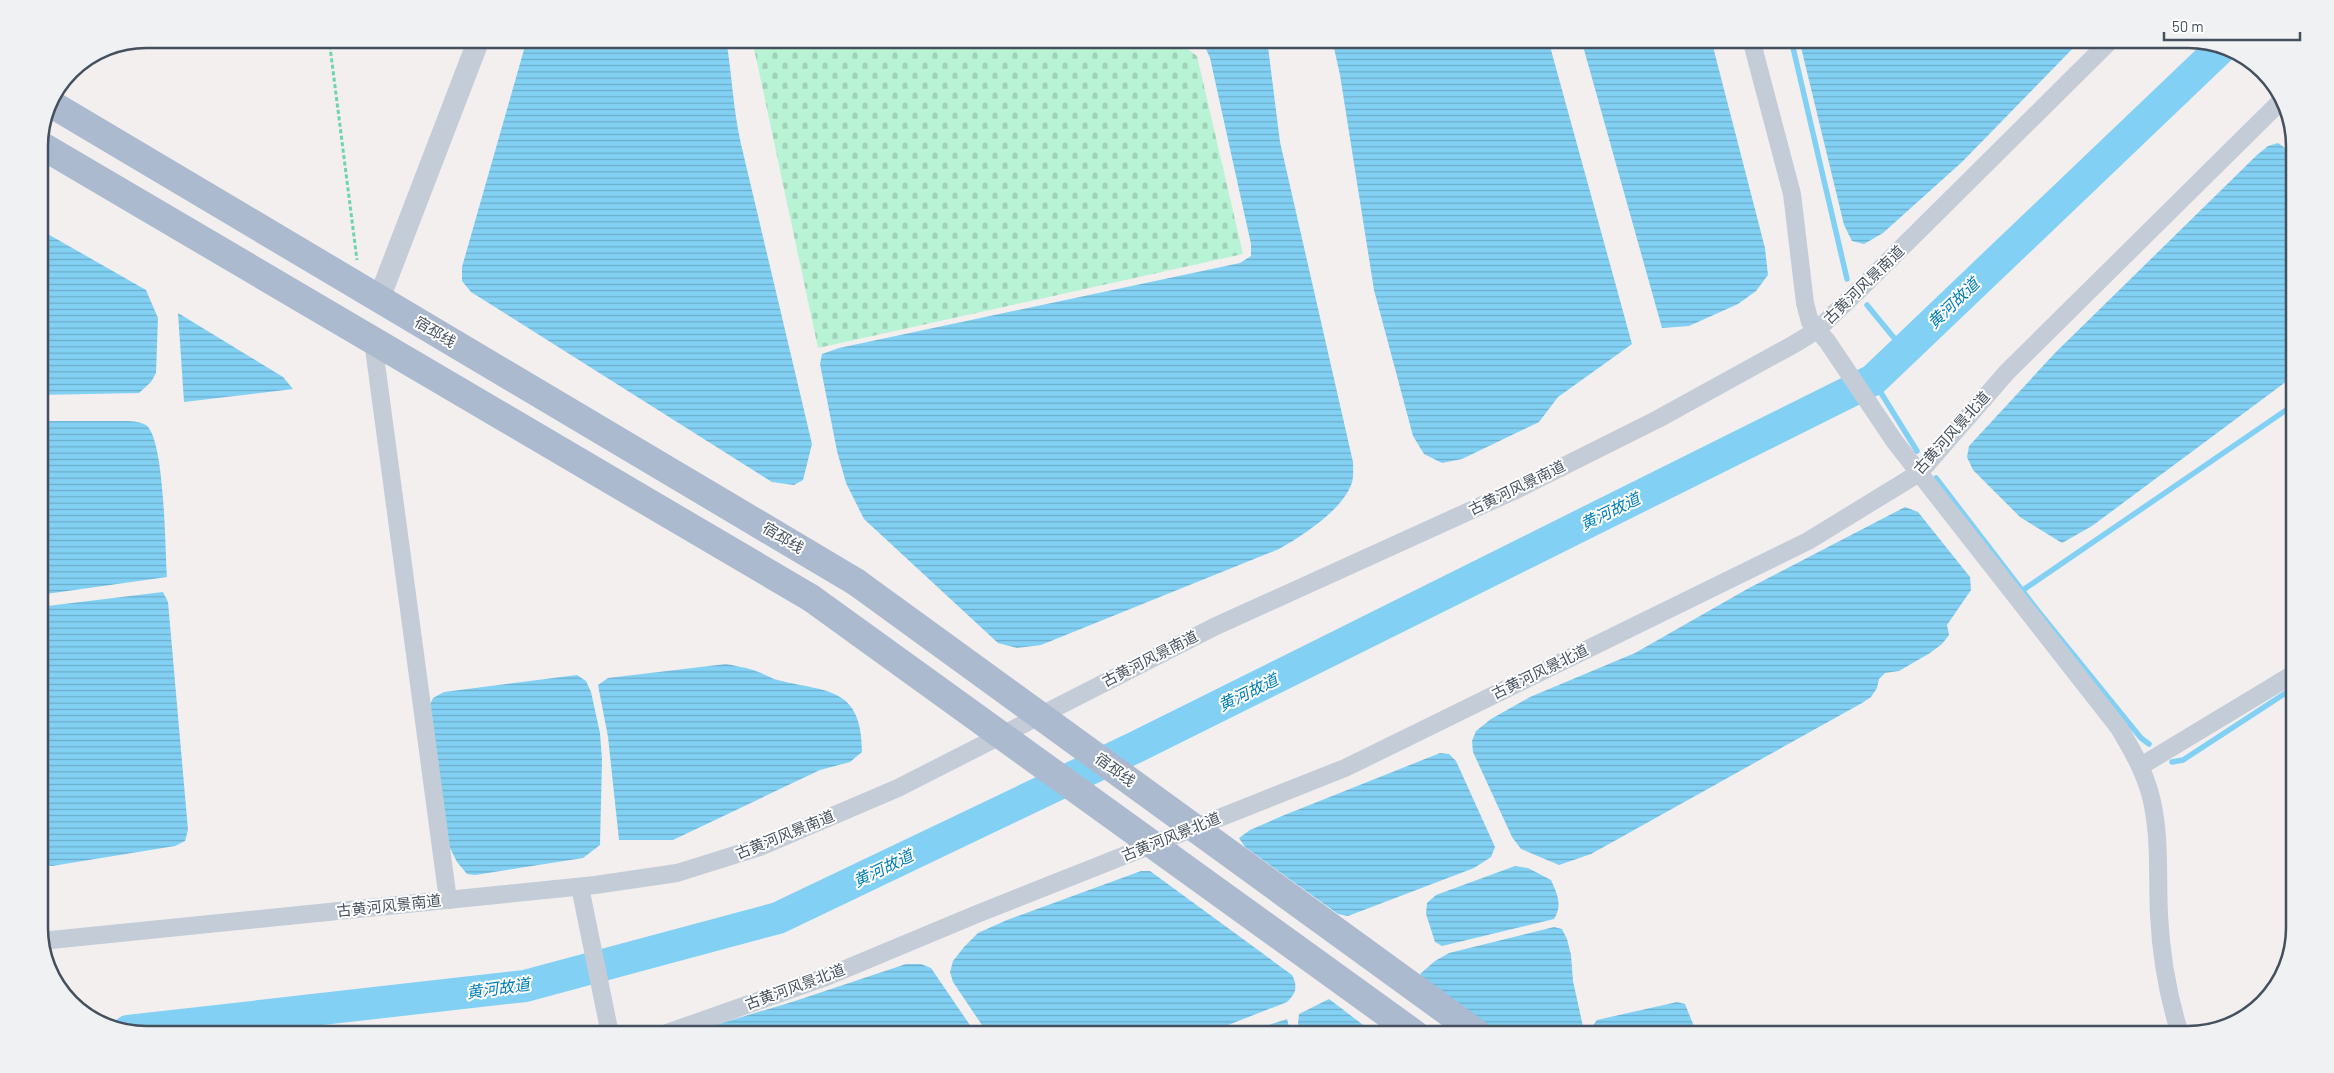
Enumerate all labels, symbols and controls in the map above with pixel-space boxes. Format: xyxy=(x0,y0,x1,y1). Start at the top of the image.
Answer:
scale bar xyxy=(2164,10,2300,42)
text: 50 m xyxy=(2172,17,2204,35)
street label: 古黄河风景南道 xyxy=(1819,241,1907,327)
water label: 黄河故道 xyxy=(1923,272,1984,332)
street label: 宿邳线 xyxy=(412,312,459,350)
street label: 古黄河风景北道 xyxy=(1909,387,1993,477)
street label: 古黄河风景南道 xyxy=(1465,456,1568,518)
water label: 黄河故道 xyxy=(1577,487,1644,533)
street label: 宿邳线 xyxy=(760,518,807,556)
street label: 古黄河风景南道 xyxy=(1099,626,1200,690)
street label: 古黄河风景北道 xyxy=(1488,640,1591,702)
water label: 黄河故道 xyxy=(1215,668,1282,714)
street label: 宿邳线 xyxy=(1092,749,1139,790)
street label: 古黄河风景南道 xyxy=(733,806,837,862)
street label: 古黄河风景北道 xyxy=(1119,808,1223,864)
water label: 黄河故道 xyxy=(850,844,917,890)
street label: 古黄河风景南道 xyxy=(336,891,442,919)
street label: 古黄河风景北道 xyxy=(742,960,847,1012)
water label: 黄河故道 xyxy=(465,973,533,1001)

